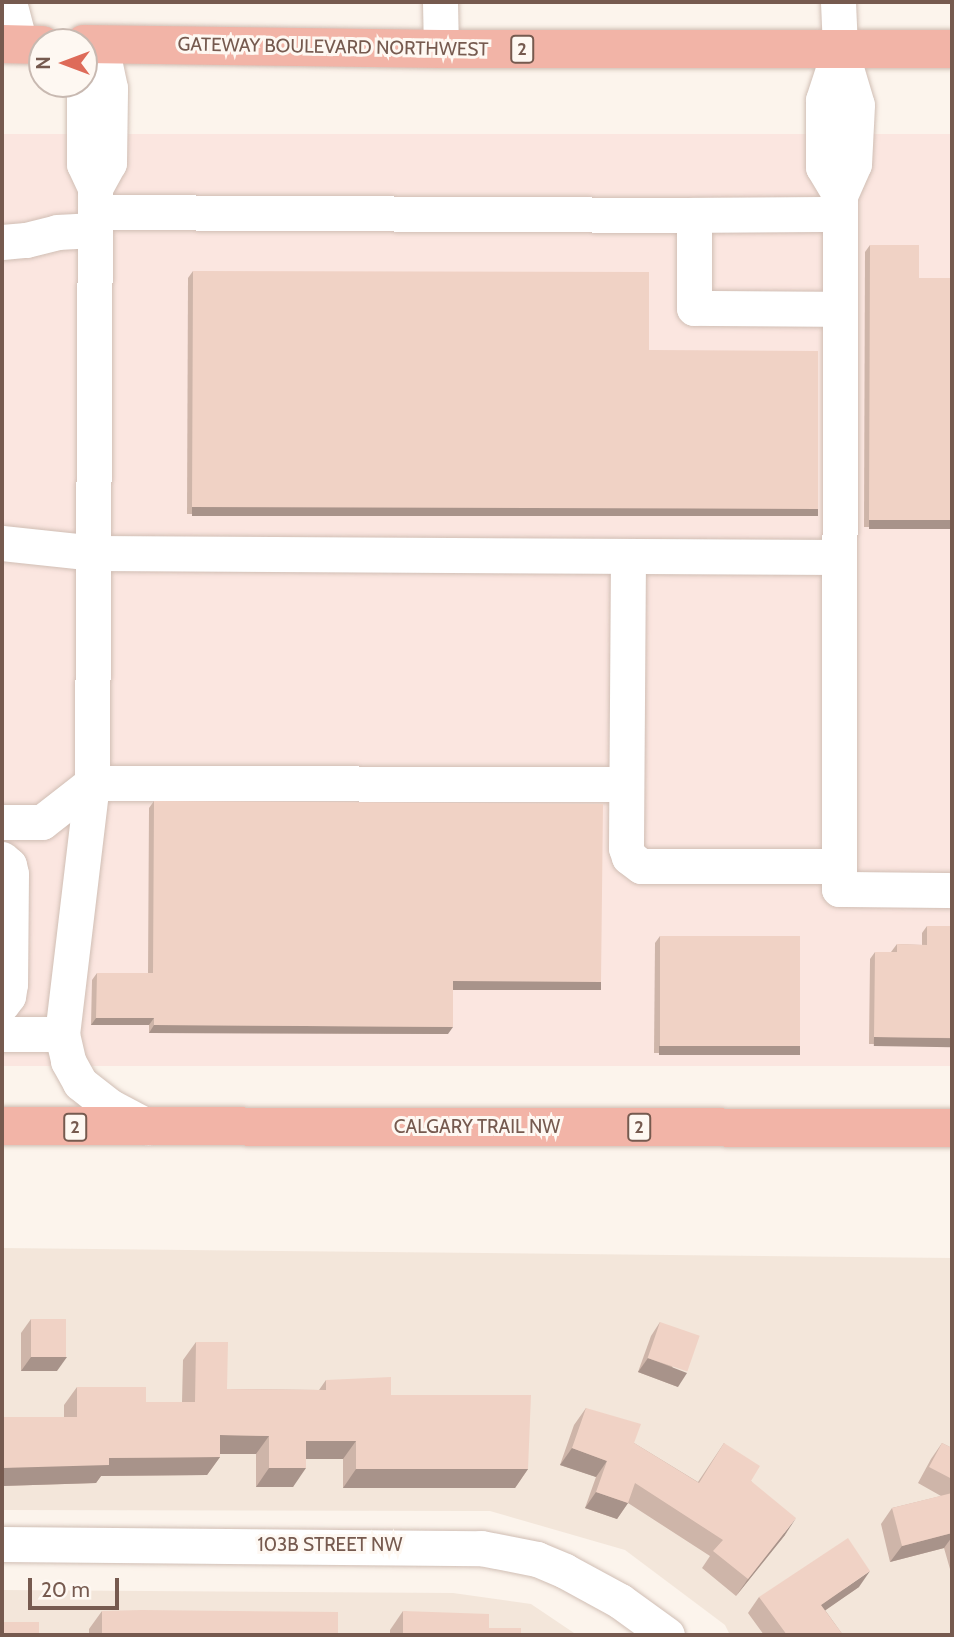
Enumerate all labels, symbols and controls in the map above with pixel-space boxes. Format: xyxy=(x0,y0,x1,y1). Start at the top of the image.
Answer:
north arrow xyxy=(28,28,98,98)
street label: GATEWAY BOULEVARD NORTHWEST xyxy=(177,33,489,61)
road number: 2 xyxy=(510,34,534,64)
text: N xyxy=(32,56,55,70)
road number: 2 xyxy=(63,1112,87,1142)
road number: 2 xyxy=(627,1112,651,1142)
street label: CALGARY TRAIL NW xyxy=(394,1116,560,1138)
street label: 103B STREET NW xyxy=(258,1534,402,1556)
scale bar xyxy=(32,1564,122,1608)
text: 20 m xyxy=(41,1577,90,1602)

